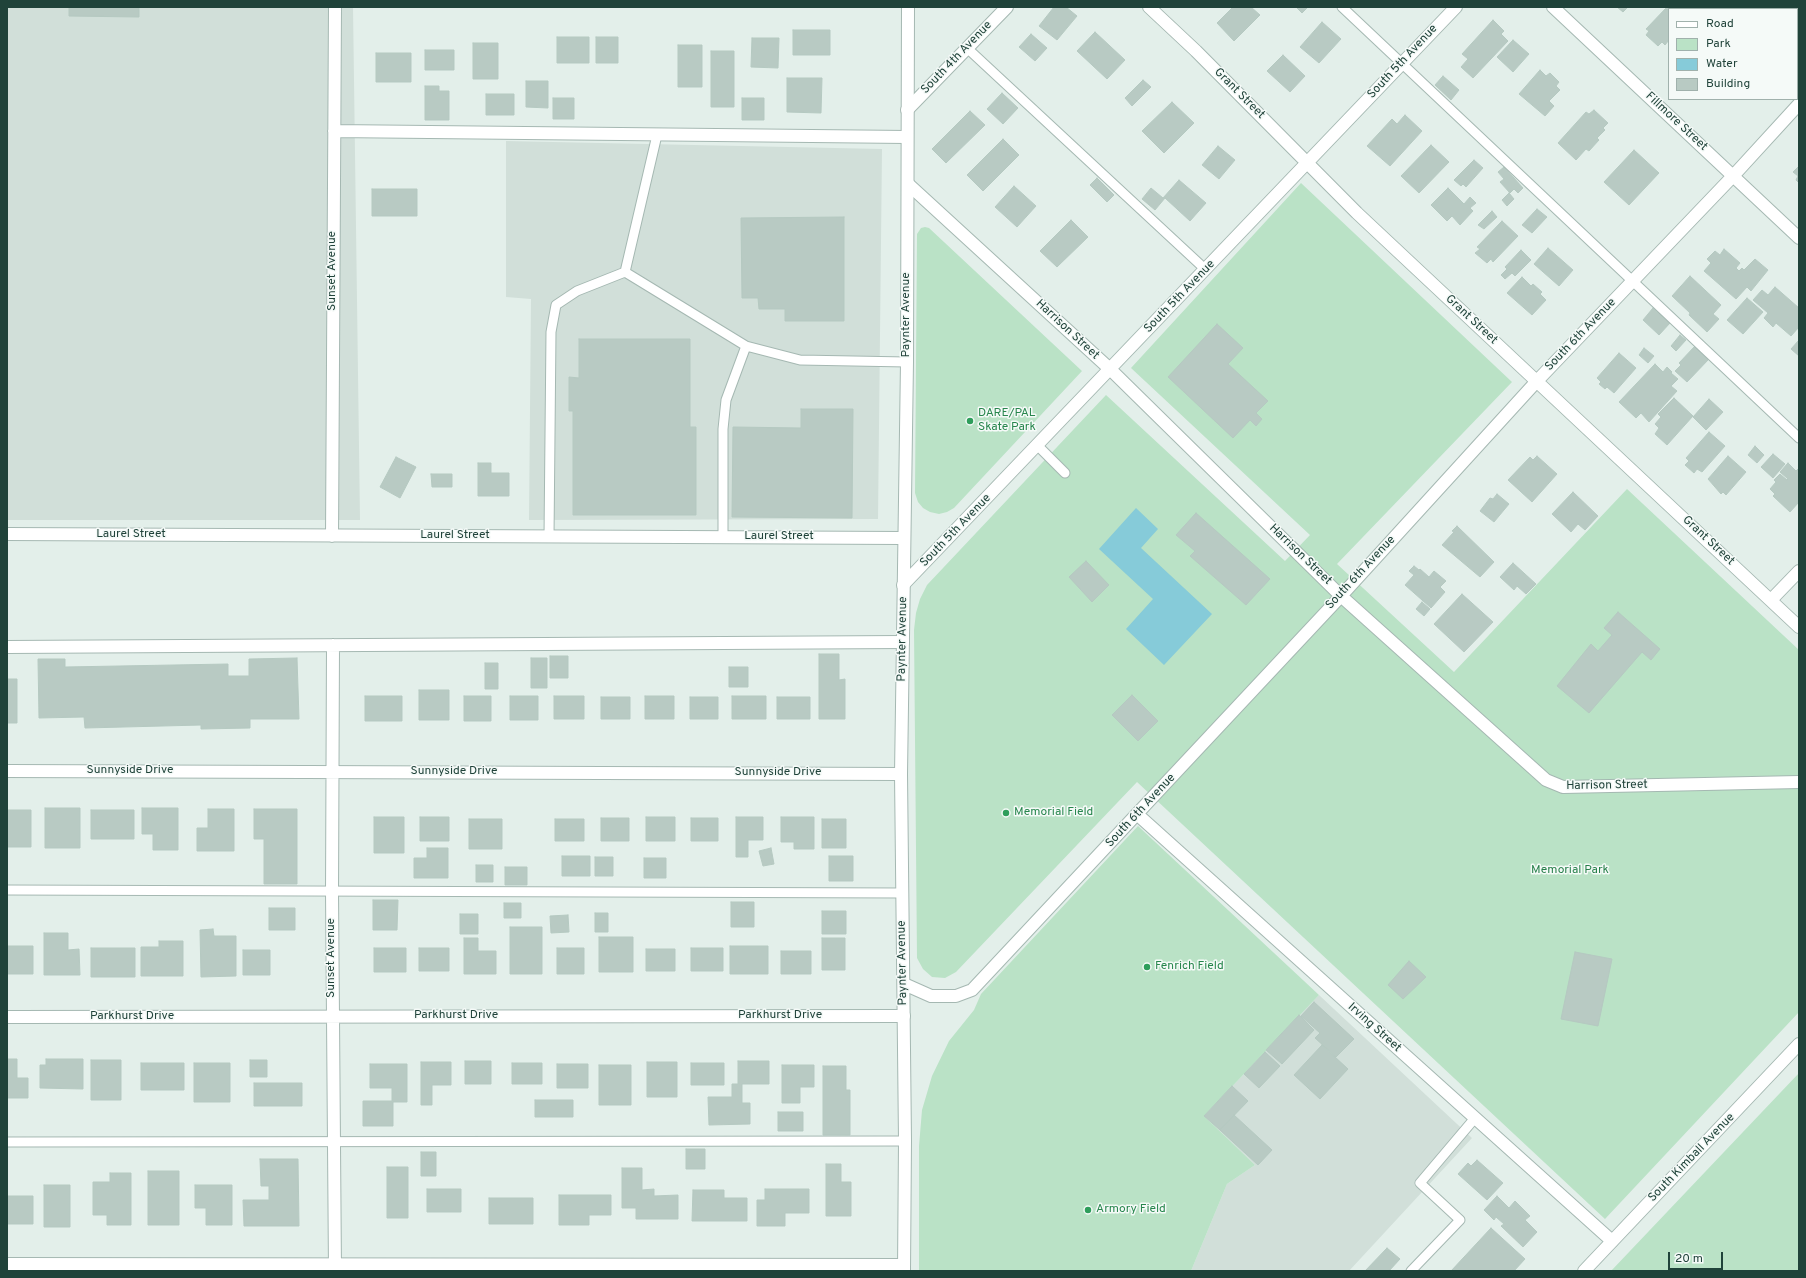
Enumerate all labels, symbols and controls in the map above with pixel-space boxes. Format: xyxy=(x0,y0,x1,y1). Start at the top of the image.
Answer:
legend xyxy=(1668,8,1798,100)
text: Road xyxy=(1706,16,1734,32)
street label: South 4th Avenue xyxy=(919,19,995,97)
street label: South 5th Avenue xyxy=(1365,22,1441,102)
text: Park xyxy=(1706,36,1731,52)
text: Water xyxy=(1706,56,1738,72)
street label: Grant Street xyxy=(1211,66,1267,122)
text: Building xyxy=(1706,76,1750,92)
street label: Fillmore Street xyxy=(1642,90,1710,154)
street label: Sunset Avenue xyxy=(326,231,340,311)
street label: South 5th Avenue xyxy=(1142,258,1218,336)
street label: Paynter Avenue xyxy=(900,272,914,358)
street label: Grant Street xyxy=(1442,292,1500,348)
street label: South 6th Avenue xyxy=(1543,296,1619,374)
street label: Harrison Street xyxy=(1032,297,1102,363)
place label: DARE/PAL Skate Park xyxy=(978,407,1036,435)
marker: DARE/PAL Skate Park xyxy=(965,416,975,426)
street label: South 5th Avenue xyxy=(918,492,994,570)
street label: Grant Street xyxy=(1679,513,1737,569)
street label: Harrison Street xyxy=(1266,522,1334,588)
street label: Laurel Street xyxy=(96,528,166,542)
street label: Laurel Street xyxy=(420,529,490,543)
street label: Laurel Street xyxy=(744,530,814,544)
street label: South 6th Avenue xyxy=(1323,533,1399,613)
street label: Paynter Avenue xyxy=(895,596,911,682)
street label: Sunnyside Drive xyxy=(87,764,173,778)
street label: Sunnyside Drive xyxy=(411,765,497,779)
street label: Sunnyside Drive xyxy=(735,766,821,780)
street label: South 6th Avenue xyxy=(1103,771,1179,851)
street label: Harrison Street xyxy=(1566,778,1648,794)
place label: Memorial Field xyxy=(1014,806,1093,820)
marker: Memorial Field xyxy=(1001,808,1011,818)
park label: Memorial Park xyxy=(1531,864,1609,878)
street label: Sunset Avenue xyxy=(325,918,339,998)
street label: Paynter Avenue xyxy=(895,920,911,1006)
place label: Fenrich Field xyxy=(1155,960,1224,974)
marker: Fenrich Field xyxy=(1142,962,1152,972)
street label: Irving Street xyxy=(1344,1000,1404,1056)
street label: Parkhurst Drive xyxy=(414,1009,498,1023)
street label: Parkhurst Drive xyxy=(738,1009,822,1023)
street label: Parkhurst Drive xyxy=(90,1010,174,1024)
street label: South Kimball Avenue xyxy=(1646,1111,1738,1205)
place label: Armory Field xyxy=(1096,1203,1166,1217)
marker: Armory Field xyxy=(1083,1205,1093,1215)
scale bar xyxy=(1670,1244,1725,1270)
text: 20 m xyxy=(1675,1251,1703,1267)

